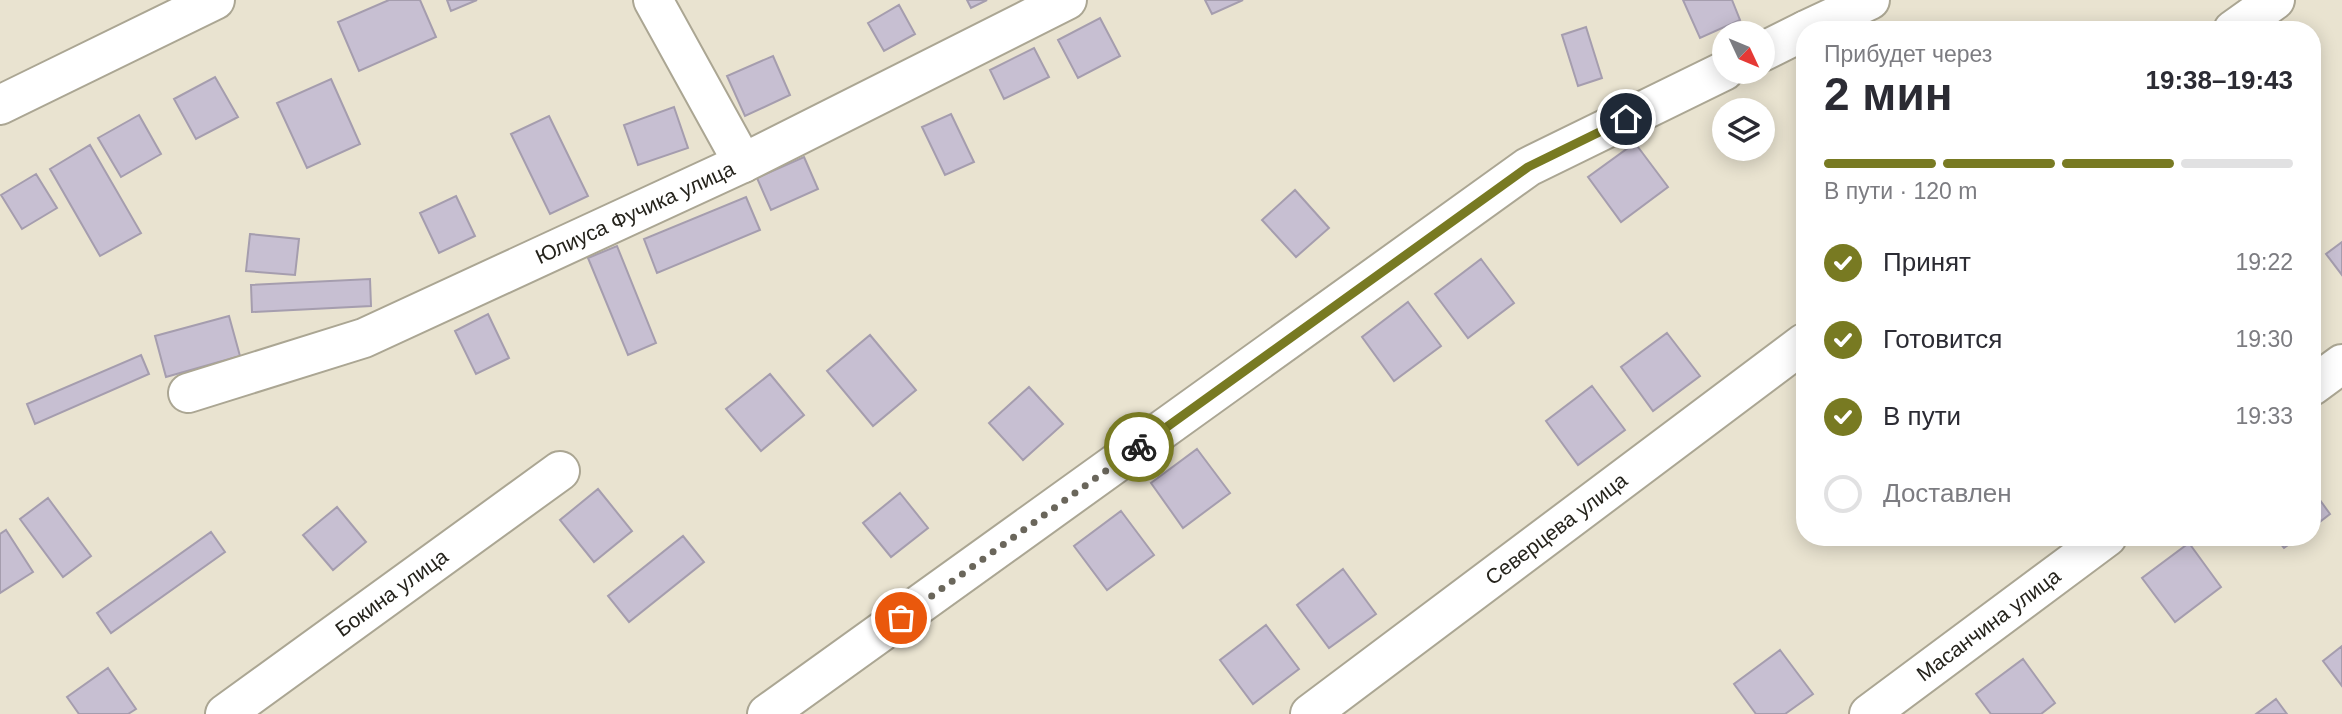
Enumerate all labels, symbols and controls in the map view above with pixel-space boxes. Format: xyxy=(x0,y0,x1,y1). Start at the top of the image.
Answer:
north arrow xyxy=(1712,21,1774,84)
map controls xyxy=(1712,21,1775,161)
text: Прибудет через xyxy=(1824,41,1992,67)
text: 19:38–19:43 xyxy=(2146,65,2293,95)
text: 2 мин xyxy=(1824,68,1952,120)
pin xyxy=(1596,89,1656,149)
button: layers xyxy=(1712,98,1775,161)
icon: home xyxy=(1607,100,1645,138)
street label: Юлиуса Фучика улица xyxy=(532,156,738,268)
text: В пути · 120 m xyxy=(1824,178,1977,204)
icon: check xyxy=(1824,244,1862,282)
text: Принят xyxy=(1883,247,1971,277)
text: 19:22 xyxy=(2235,249,2293,275)
icon: check xyxy=(1824,321,1862,359)
text: Готовится xyxy=(1883,324,2002,354)
text: 19:30 xyxy=(2235,326,2293,352)
icon: check xyxy=(1824,398,1862,436)
text: В пути xyxy=(1883,401,1961,431)
text: 19:33 xyxy=(2235,403,2293,429)
courier xyxy=(1104,412,1174,482)
icon: bike xyxy=(1120,428,1158,466)
street label: Северцева улица xyxy=(1481,468,1631,589)
text: Доставлен xyxy=(1883,478,2012,508)
street label: Бокина улица xyxy=(331,544,452,641)
street label: Масанчина улица xyxy=(1912,564,2065,685)
pin xyxy=(871,588,931,648)
icon: bag xyxy=(882,599,920,637)

